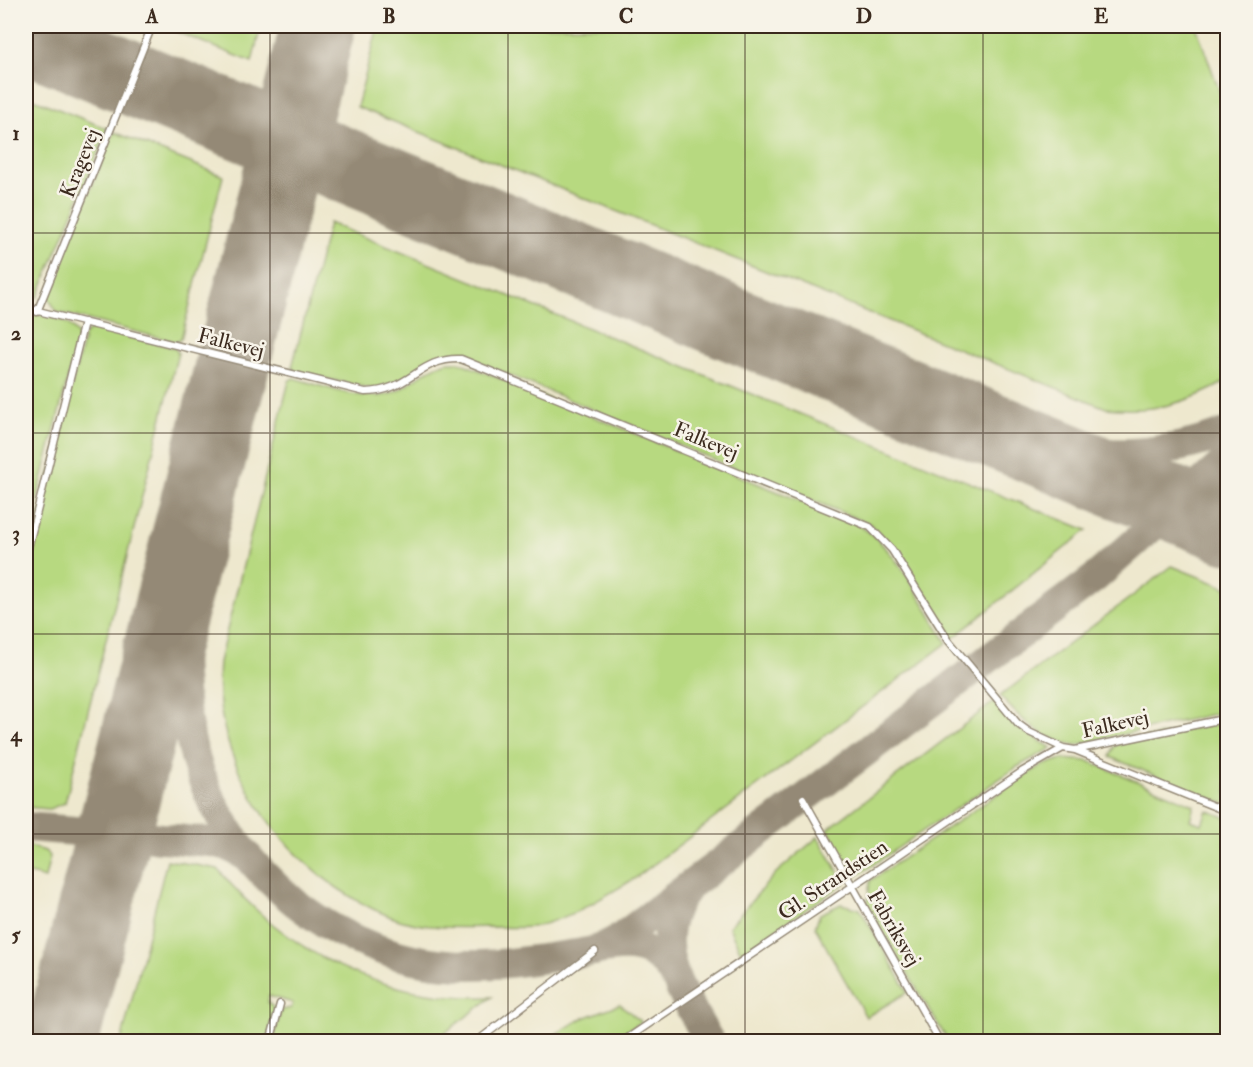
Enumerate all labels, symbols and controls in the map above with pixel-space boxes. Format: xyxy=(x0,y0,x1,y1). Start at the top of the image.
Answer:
text: A xyxy=(145,4,159,29)
text: B xyxy=(382,4,396,29)
text: C xyxy=(619,4,633,29)
text: D xyxy=(856,4,872,29)
text: E xyxy=(1094,4,1109,29)
text: 1 xyxy=(12,121,20,146)
street label: Kragevej xyxy=(54,124,106,202)
text: 2 xyxy=(11,321,21,346)
street label: Falkevej xyxy=(195,322,267,364)
street label: Falkevej xyxy=(670,416,742,466)
text: 3 xyxy=(12,521,20,546)
street label: Falkevej xyxy=(1079,703,1151,745)
text: 4 xyxy=(10,722,23,747)
street label: Gl. Strandstien xyxy=(773,833,893,927)
street label: Fabriksvej xyxy=(861,885,927,971)
text: 5 xyxy=(12,922,22,947)

